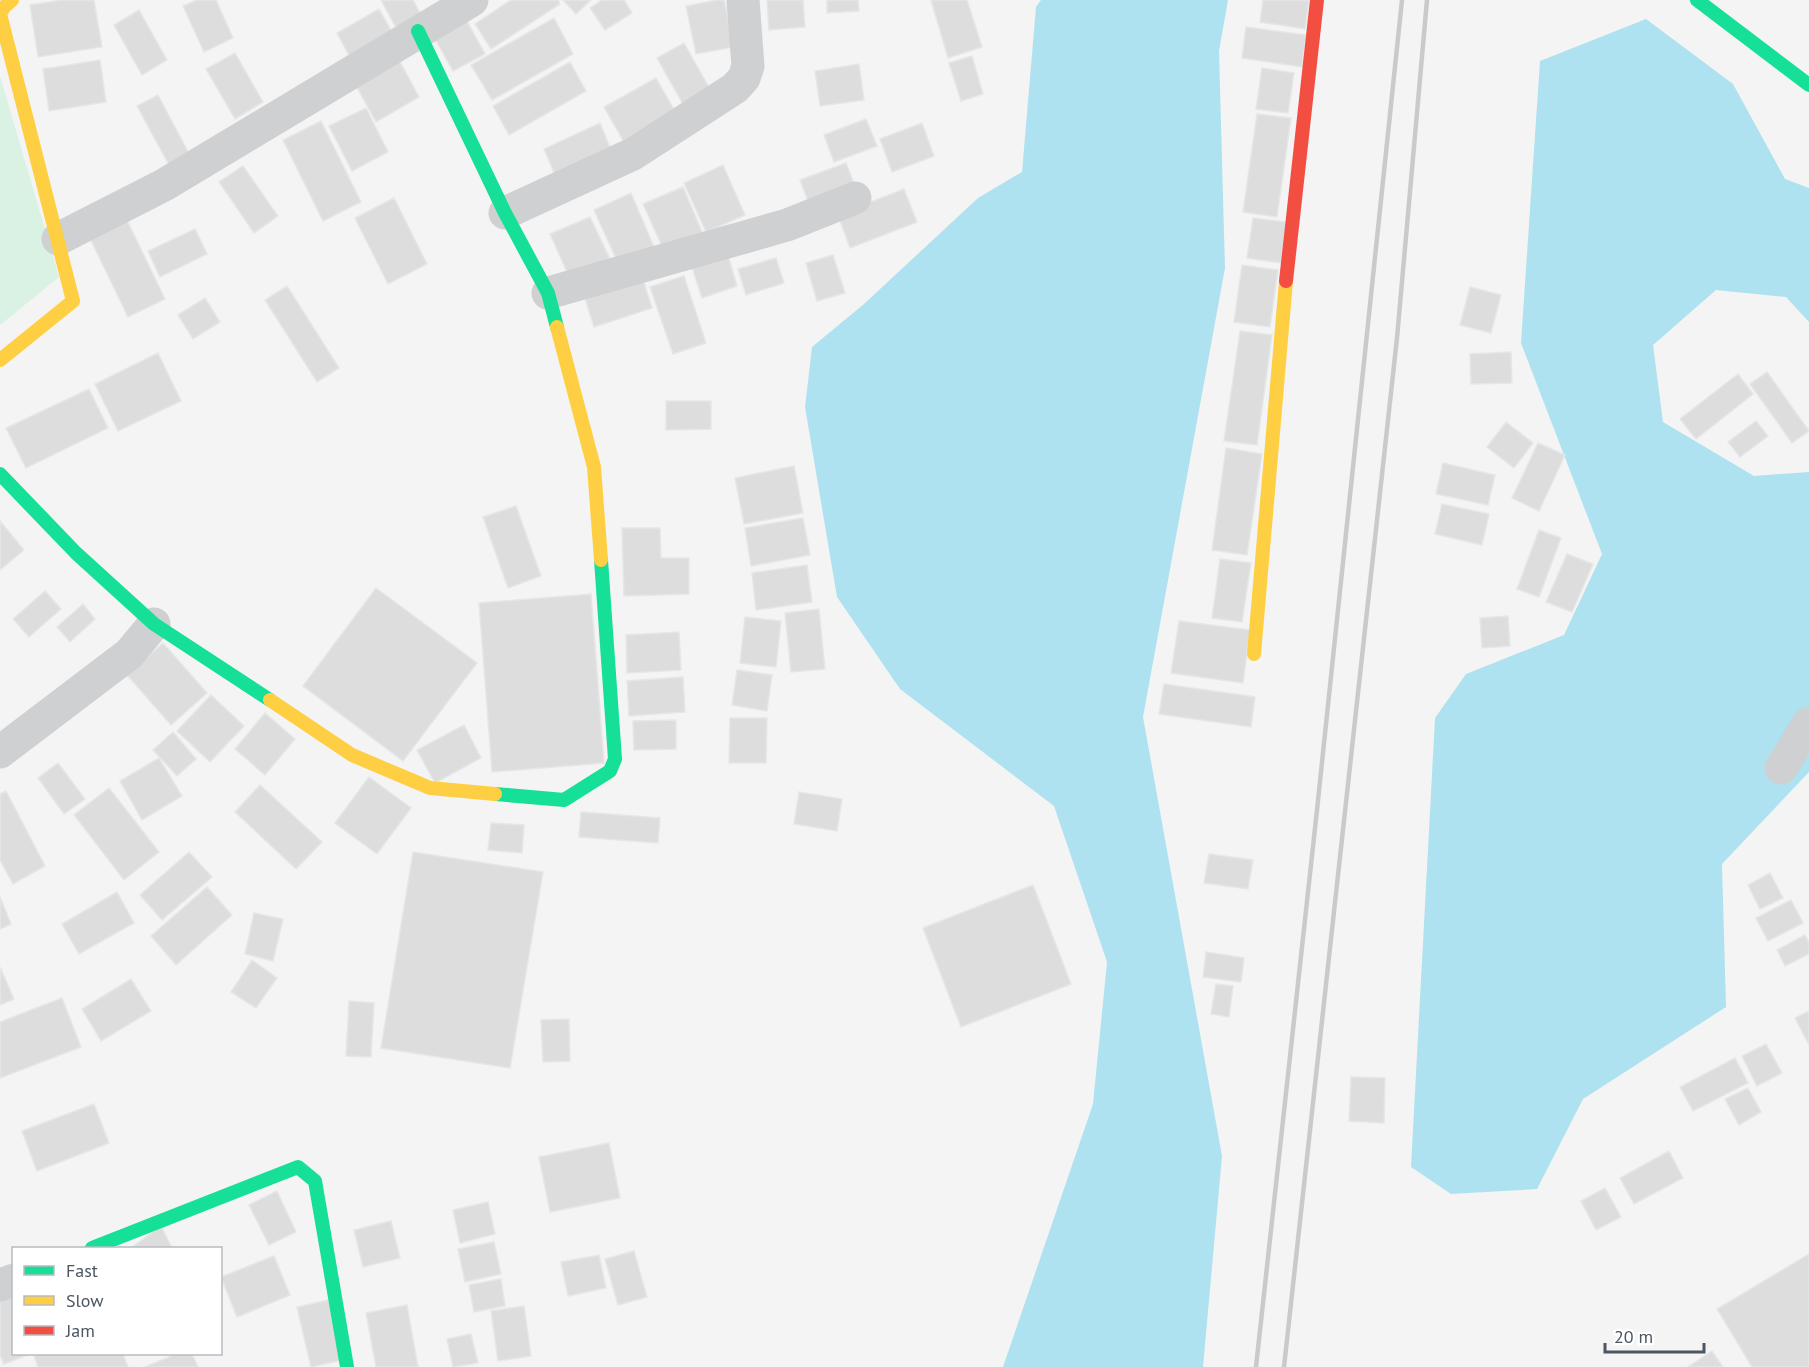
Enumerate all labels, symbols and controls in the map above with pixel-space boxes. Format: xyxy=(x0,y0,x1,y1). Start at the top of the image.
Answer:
legend xyxy=(12,1247,222,1355)
text: Fast xyxy=(66,1259,98,1282)
text: Slow xyxy=(66,1289,104,1312)
scale bar xyxy=(1605,1316,1704,1354)
text: Jam xyxy=(65,1319,95,1342)
text: 20 m xyxy=(1614,1325,1653,1348)

